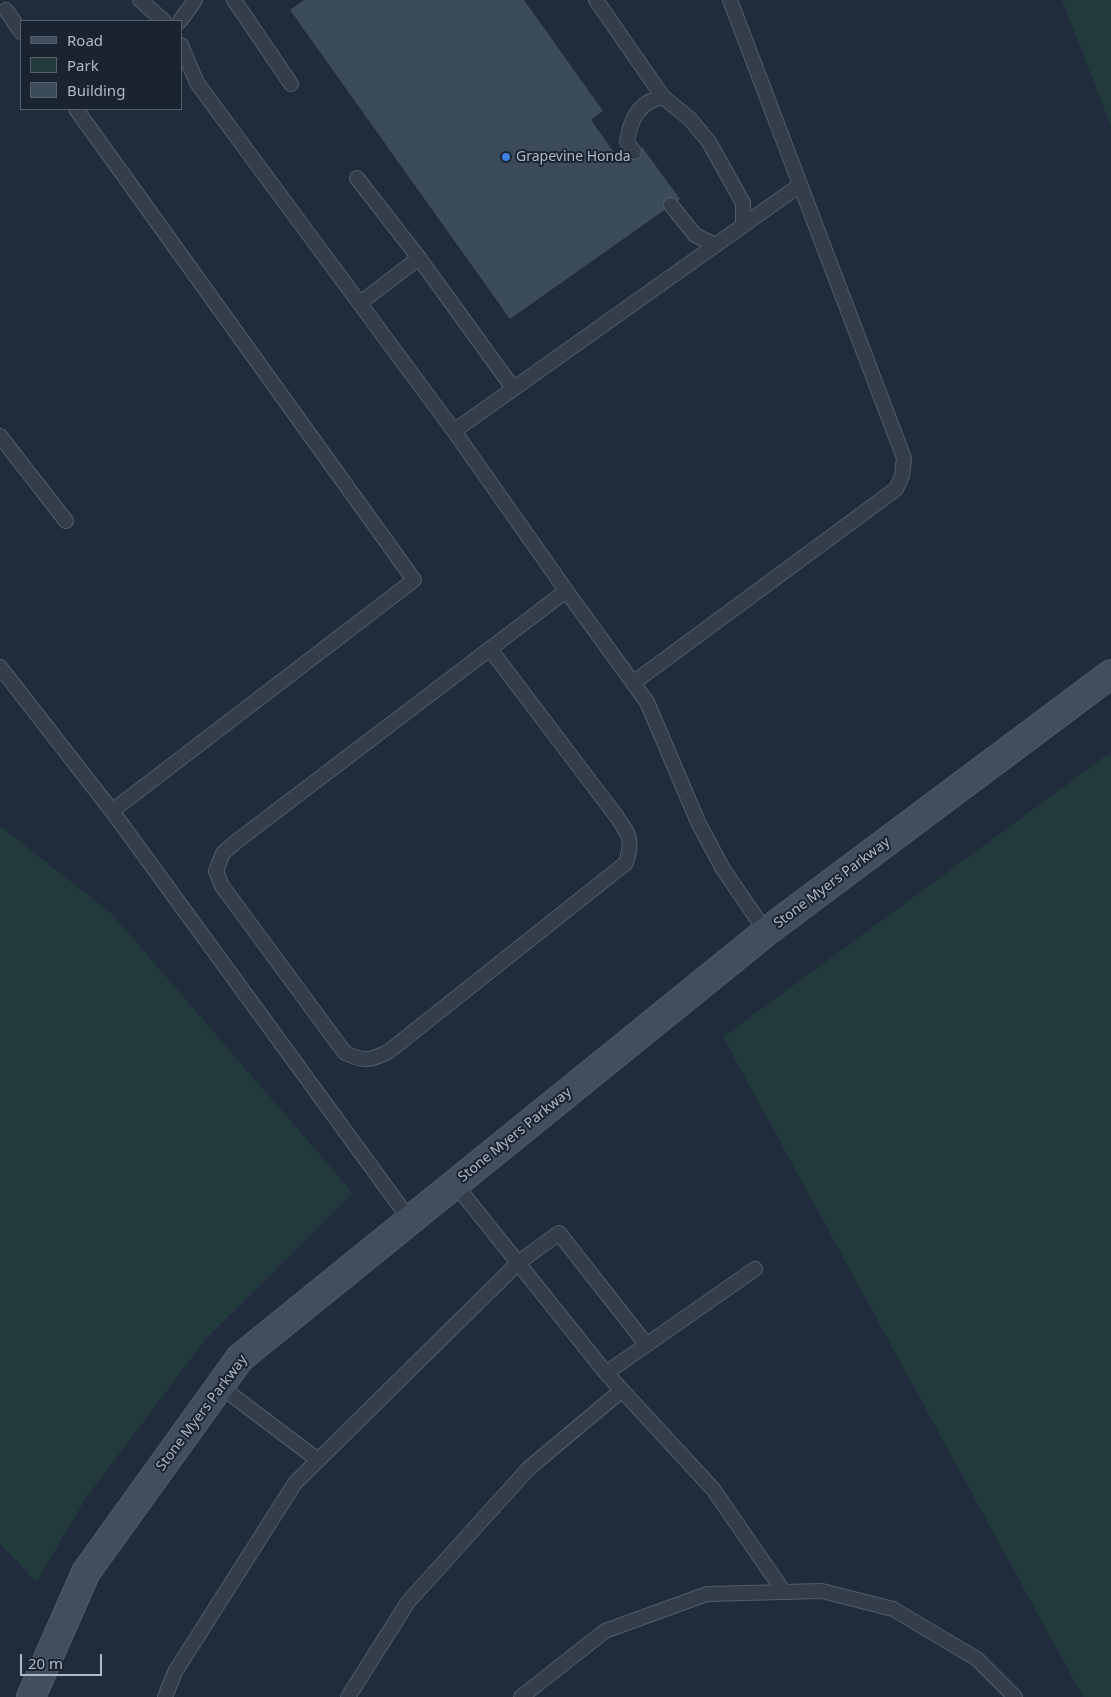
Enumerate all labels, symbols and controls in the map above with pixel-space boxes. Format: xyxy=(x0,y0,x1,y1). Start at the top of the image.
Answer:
legend xyxy=(20,20,182,110)
text: Road xyxy=(67,30,103,50)
text: Park xyxy=(67,55,99,75)
text: Building xyxy=(67,80,125,100)
place label: Grapevine Honda xyxy=(516,149,631,165)
marker: Grapevine Honda xyxy=(500,151,512,163)
street label: Stone Myers Parkway xyxy=(771,834,893,932)
street label: Stone Myers Parkway xyxy=(455,1084,575,1186)
street label: Stone Myers Parkway xyxy=(153,1352,251,1474)
scale bar xyxy=(22,1644,105,1676)
text: 20 m xyxy=(28,1653,63,1673)

